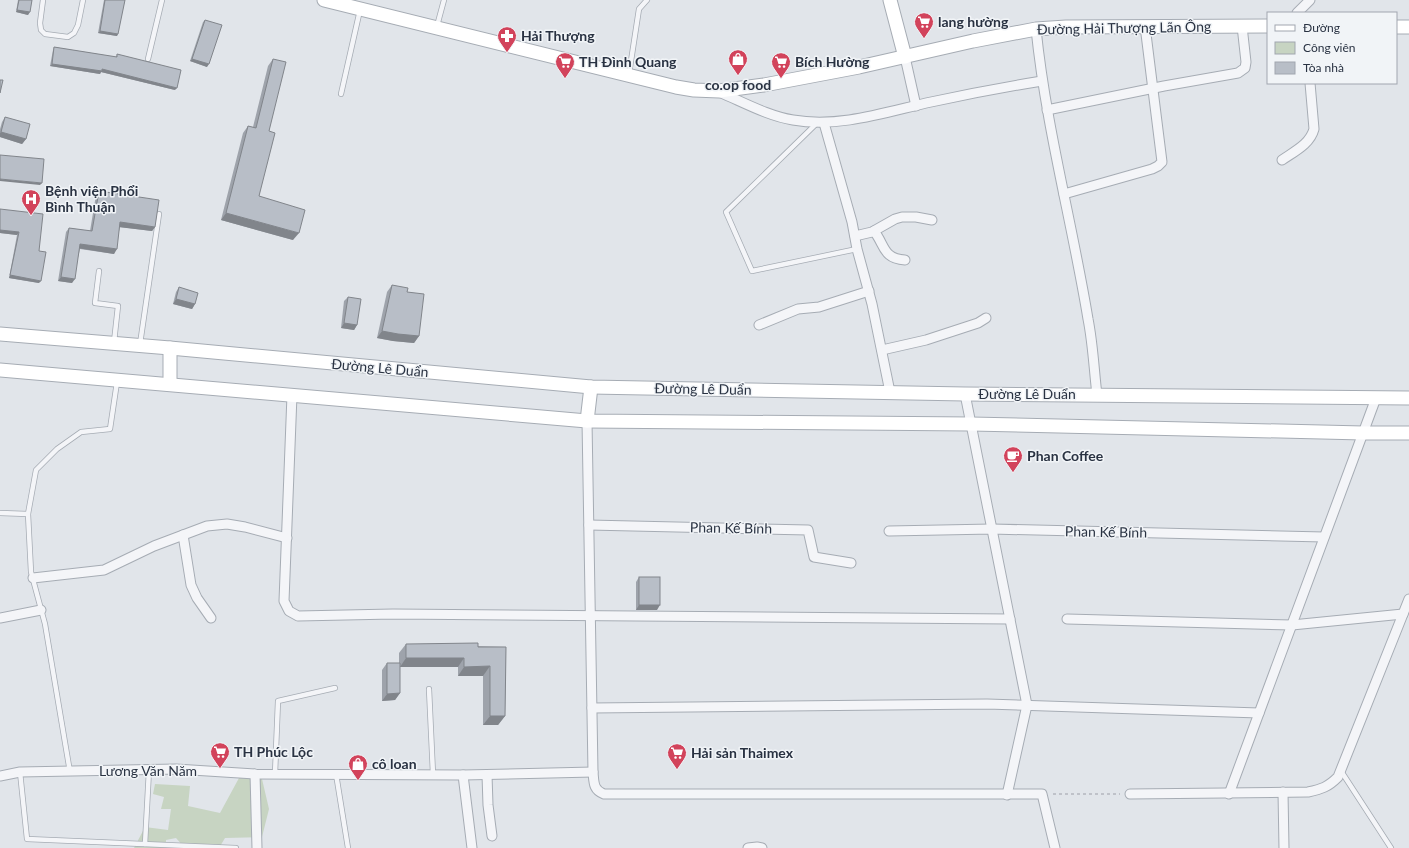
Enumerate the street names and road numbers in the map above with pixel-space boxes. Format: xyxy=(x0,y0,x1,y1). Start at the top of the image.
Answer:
street label: Đường Hải Thượng Lãn Ông xyxy=(1037,17,1211,38)
street label: Đường Lê Duẩn xyxy=(331,355,429,380)
street label: Đường Lê Duẩn xyxy=(654,379,752,398)
street label: Đường Lê Duẩn xyxy=(978,385,1076,402)
street label: Phan Kế Bính xyxy=(690,518,772,537)
street label: Phan Kế Bính xyxy=(1065,522,1147,541)
street label: Lương Văn Năm xyxy=(99,762,197,779)

